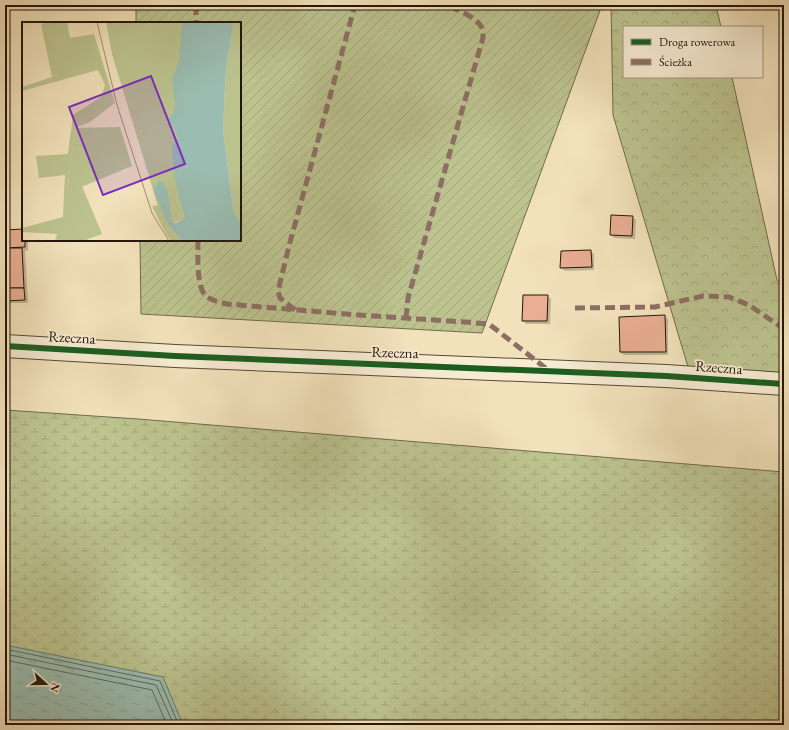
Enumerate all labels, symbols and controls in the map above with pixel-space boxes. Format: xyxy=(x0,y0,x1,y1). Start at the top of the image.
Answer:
inset map xyxy=(22,22,241,241)
legend xyxy=(623,26,763,78)
text: Droga rowerowa xyxy=(659,34,736,50)
text: Ścieżka xyxy=(659,54,692,70)
street label: Rzeczna xyxy=(48,326,96,348)
street label: Rzeczna xyxy=(371,342,419,362)
street label: Rzeczna xyxy=(695,356,743,378)
north arrow xyxy=(26,664,66,704)
text: N xyxy=(47,681,63,694)

